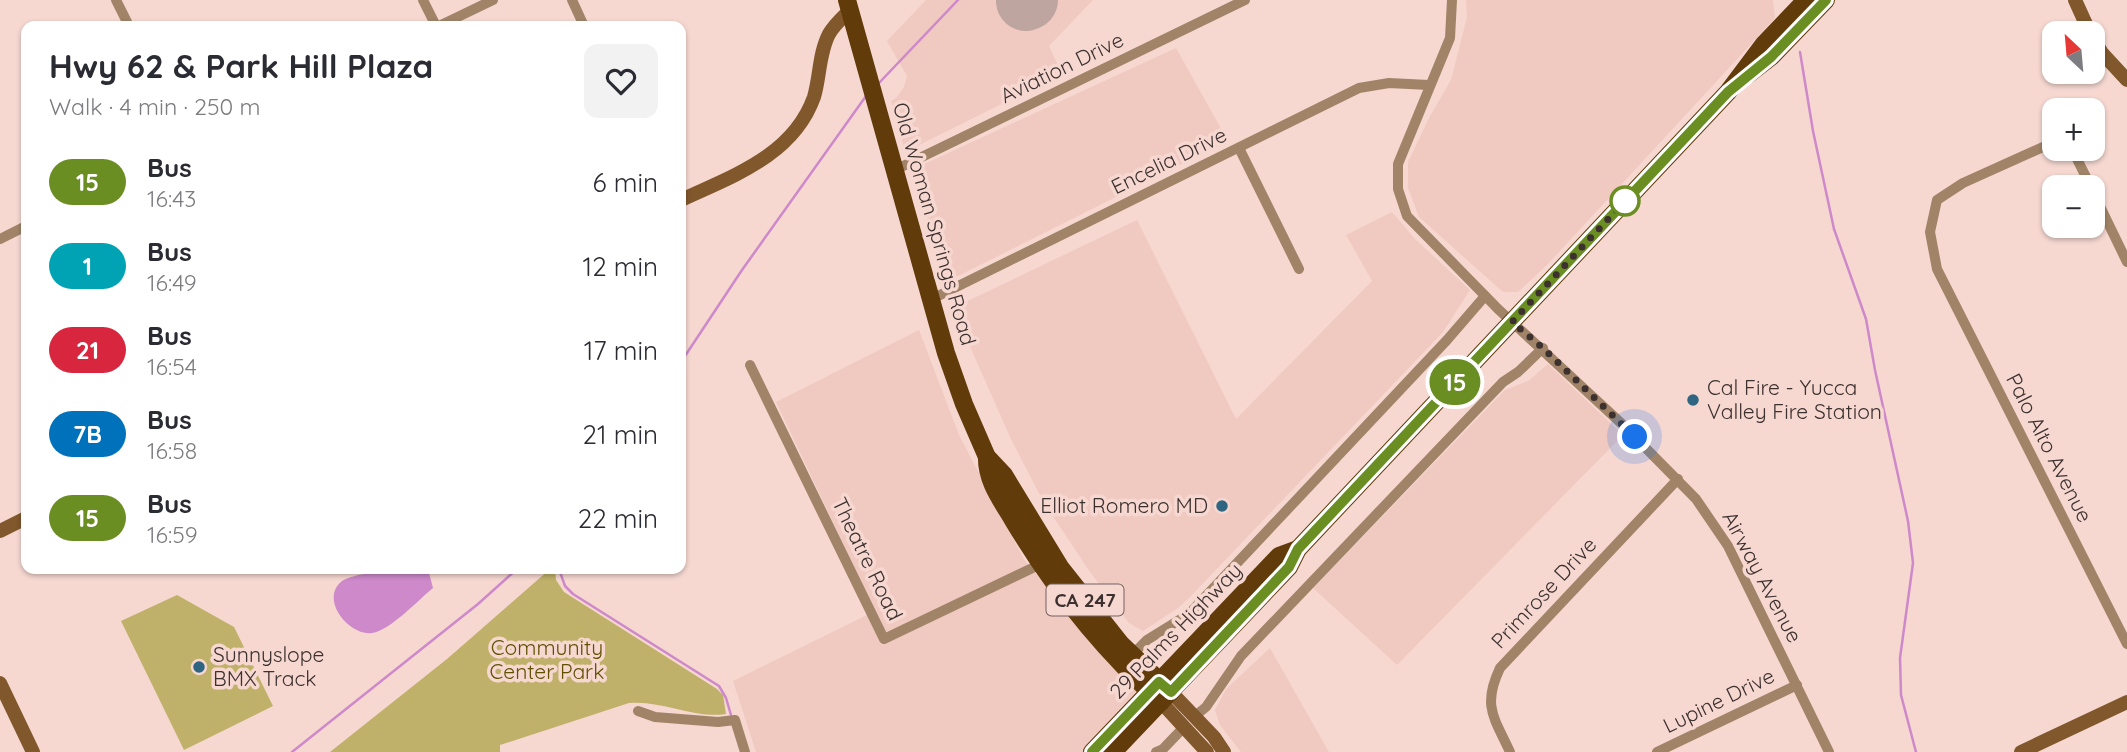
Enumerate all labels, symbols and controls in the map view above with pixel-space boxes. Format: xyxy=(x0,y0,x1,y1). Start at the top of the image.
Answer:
north arrow xyxy=(2042,21,2105,84)
map controls xyxy=(2042,21,2105,238)
street label: Aviation Drive xyxy=(996,26,1128,108)
button: heart xyxy=(584,44,658,118)
text: Hwy 62 & Park Hill Plaza xyxy=(49,45,433,86)
text: Walk · 4 min · 250 m xyxy=(49,92,260,121)
button: + xyxy=(2042,98,2105,161)
street label: Old Woman Springs Road xyxy=(888,99,982,348)
street label: Encelia Drive xyxy=(1107,121,1230,199)
text: Bus xyxy=(147,151,192,184)
text: 6 min xyxy=(593,166,658,199)
text: 15 xyxy=(76,167,99,197)
button: − xyxy=(2042,175,2105,238)
text: 16:43 xyxy=(147,184,196,213)
unlabelled marker xyxy=(1610,186,1640,216)
text: Bus xyxy=(147,235,192,268)
text: 12 min xyxy=(583,250,658,283)
text: 1 xyxy=(83,251,92,281)
text: 16:49 xyxy=(147,268,197,297)
text: Bus xyxy=(147,319,192,352)
text: 17 min xyxy=(584,334,658,367)
text: 21 xyxy=(76,335,99,365)
text: 16:54 xyxy=(147,352,197,381)
line badge: 15 xyxy=(1424,359,1486,405)
text: 15 xyxy=(1443,367,1467,397)
street label: Palo Alto Avenue xyxy=(2001,369,2099,526)
place label: Cal Fire - Yucca Valley Fire Station xyxy=(1707,374,1882,424)
marker: Cal Fire - Yucca Valley Fire Station xyxy=(1685,392,1701,408)
text: Bus xyxy=(147,403,192,436)
text: 21 min xyxy=(583,418,658,451)
text: 7B xyxy=(73,419,102,449)
your location xyxy=(1617,419,1652,454)
text: 16:58 xyxy=(147,436,197,465)
text: Bus xyxy=(147,487,192,520)
place label: Elliot Romero MD xyxy=(1040,492,1208,518)
street label: Theatre Road xyxy=(827,493,909,624)
marker: Elliot Romero MD xyxy=(1214,498,1230,514)
text: 22 min xyxy=(578,502,658,535)
text: 15 xyxy=(76,503,99,533)
street label: Airway Avenue xyxy=(1717,506,1808,647)
text: 16:59 xyxy=(147,520,198,549)
street label: Primrose Drive xyxy=(1485,531,1601,653)
street label: 29 Palms Highway xyxy=(1104,557,1247,704)
road number: CA 247 xyxy=(1046,584,1124,615)
park label: Community Center Park xyxy=(490,634,604,684)
place label: Sunnyslope BMX Track xyxy=(213,641,324,691)
marker: Sunnyslope BMX Track xyxy=(191,659,207,675)
street label: Lupine Drive xyxy=(1659,662,1778,738)

